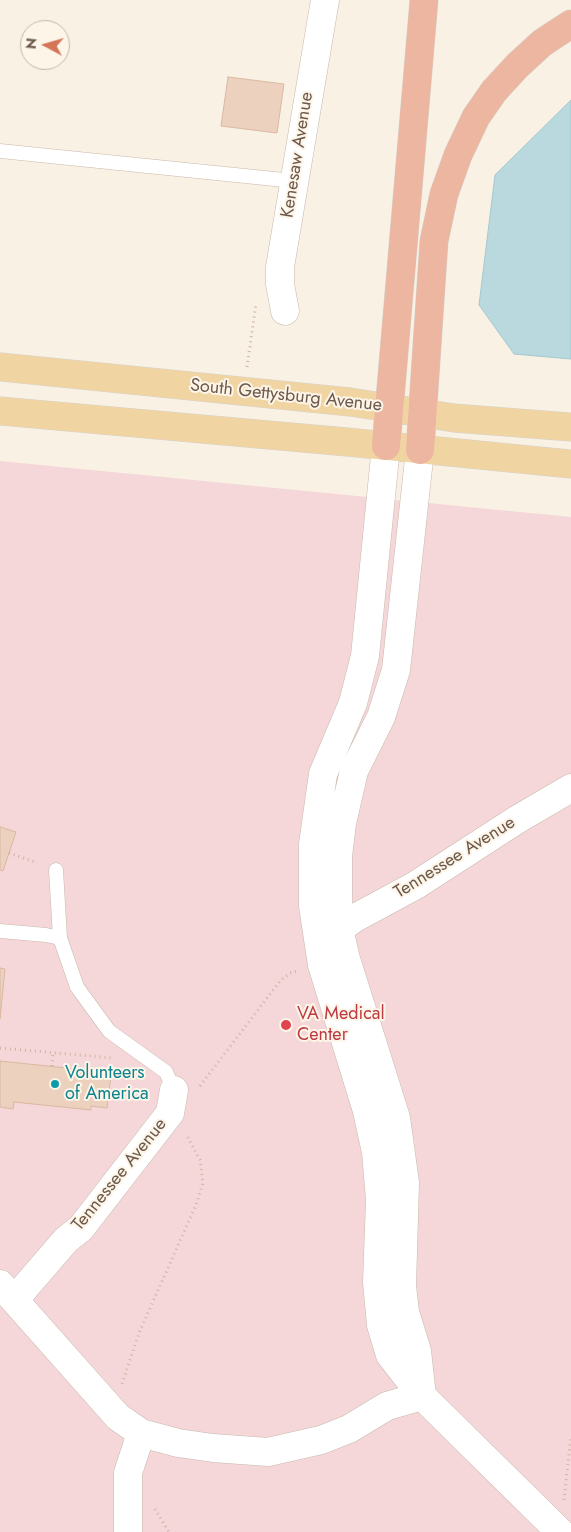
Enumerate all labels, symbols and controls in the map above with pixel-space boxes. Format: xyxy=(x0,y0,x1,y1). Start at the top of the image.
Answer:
north arrow xyxy=(20,20,70,70)
text: N xyxy=(21,37,42,50)
street label: Kenesaw Avenue xyxy=(277,91,319,219)
street label: South Gettysburg Avenue xyxy=(189,375,383,417)
street label: Tennessee Avenue xyxy=(391,812,519,904)
place label: VA Medical Center xyxy=(297,1004,385,1046)
marker: VA Medical Center xyxy=(279,1018,293,1032)
place label: Volunteers of America xyxy=(65,1063,149,1106)
marker: Volunteers of America xyxy=(49,1078,61,1090)
street label: Tennessee Avenue xyxy=(68,1114,172,1236)

